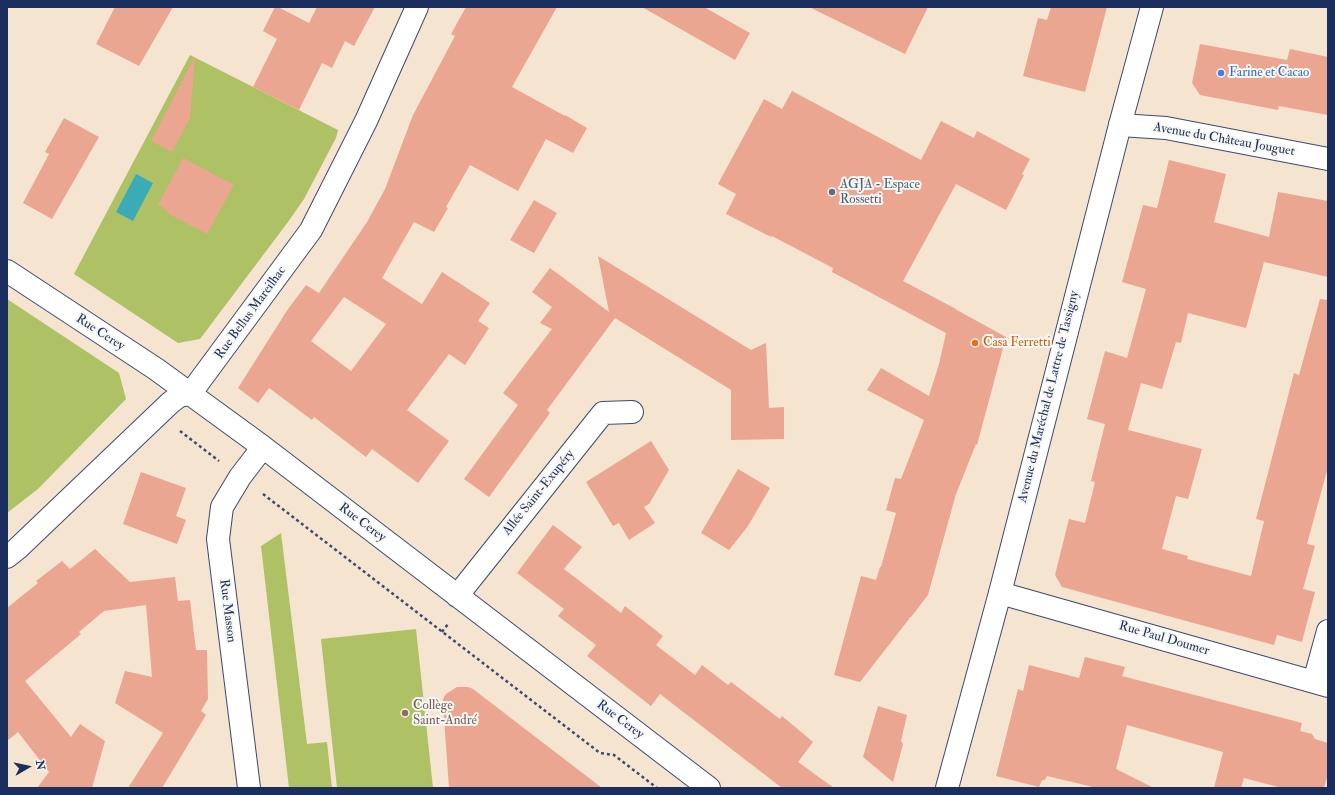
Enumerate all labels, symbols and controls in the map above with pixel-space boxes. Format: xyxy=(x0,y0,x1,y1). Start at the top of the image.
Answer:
place label: Farine et Cacao xyxy=(1229,65,1309,81)
marker: Farine et Cacao xyxy=(1216,68,1226,78)
street label: Avenue du Château Jouguet xyxy=(1152,120,1296,160)
place label: AGJA - Espace Rossetti xyxy=(840,177,920,208)
marker: AGJA - Espace Rossetti xyxy=(827,187,837,197)
street label: Rue Bellus Mareilhac xyxy=(212,264,290,362)
street label: Avenue du Maréchal de Lattre de Tassigny xyxy=(1015,290,1083,504)
street label: Rue Cerey xyxy=(73,311,127,355)
place label: Casa Ferretti xyxy=(983,335,1051,351)
marker: Casa Ferretti xyxy=(970,338,980,348)
street label: Allée Saint-Exupéry xyxy=(500,447,578,539)
street label: Rue Cerey xyxy=(335,500,389,546)
street label: Rue Masson xyxy=(215,578,239,644)
street label: Rue Paul Doumer xyxy=(1117,619,1211,659)
street label: Rue Cerey xyxy=(593,697,647,743)
place label: Collège Saint-André xyxy=(413,698,477,729)
marker: Collège Saint-André xyxy=(400,708,410,718)
north arrow xyxy=(8,747,48,787)
text: N xyxy=(33,759,48,771)

